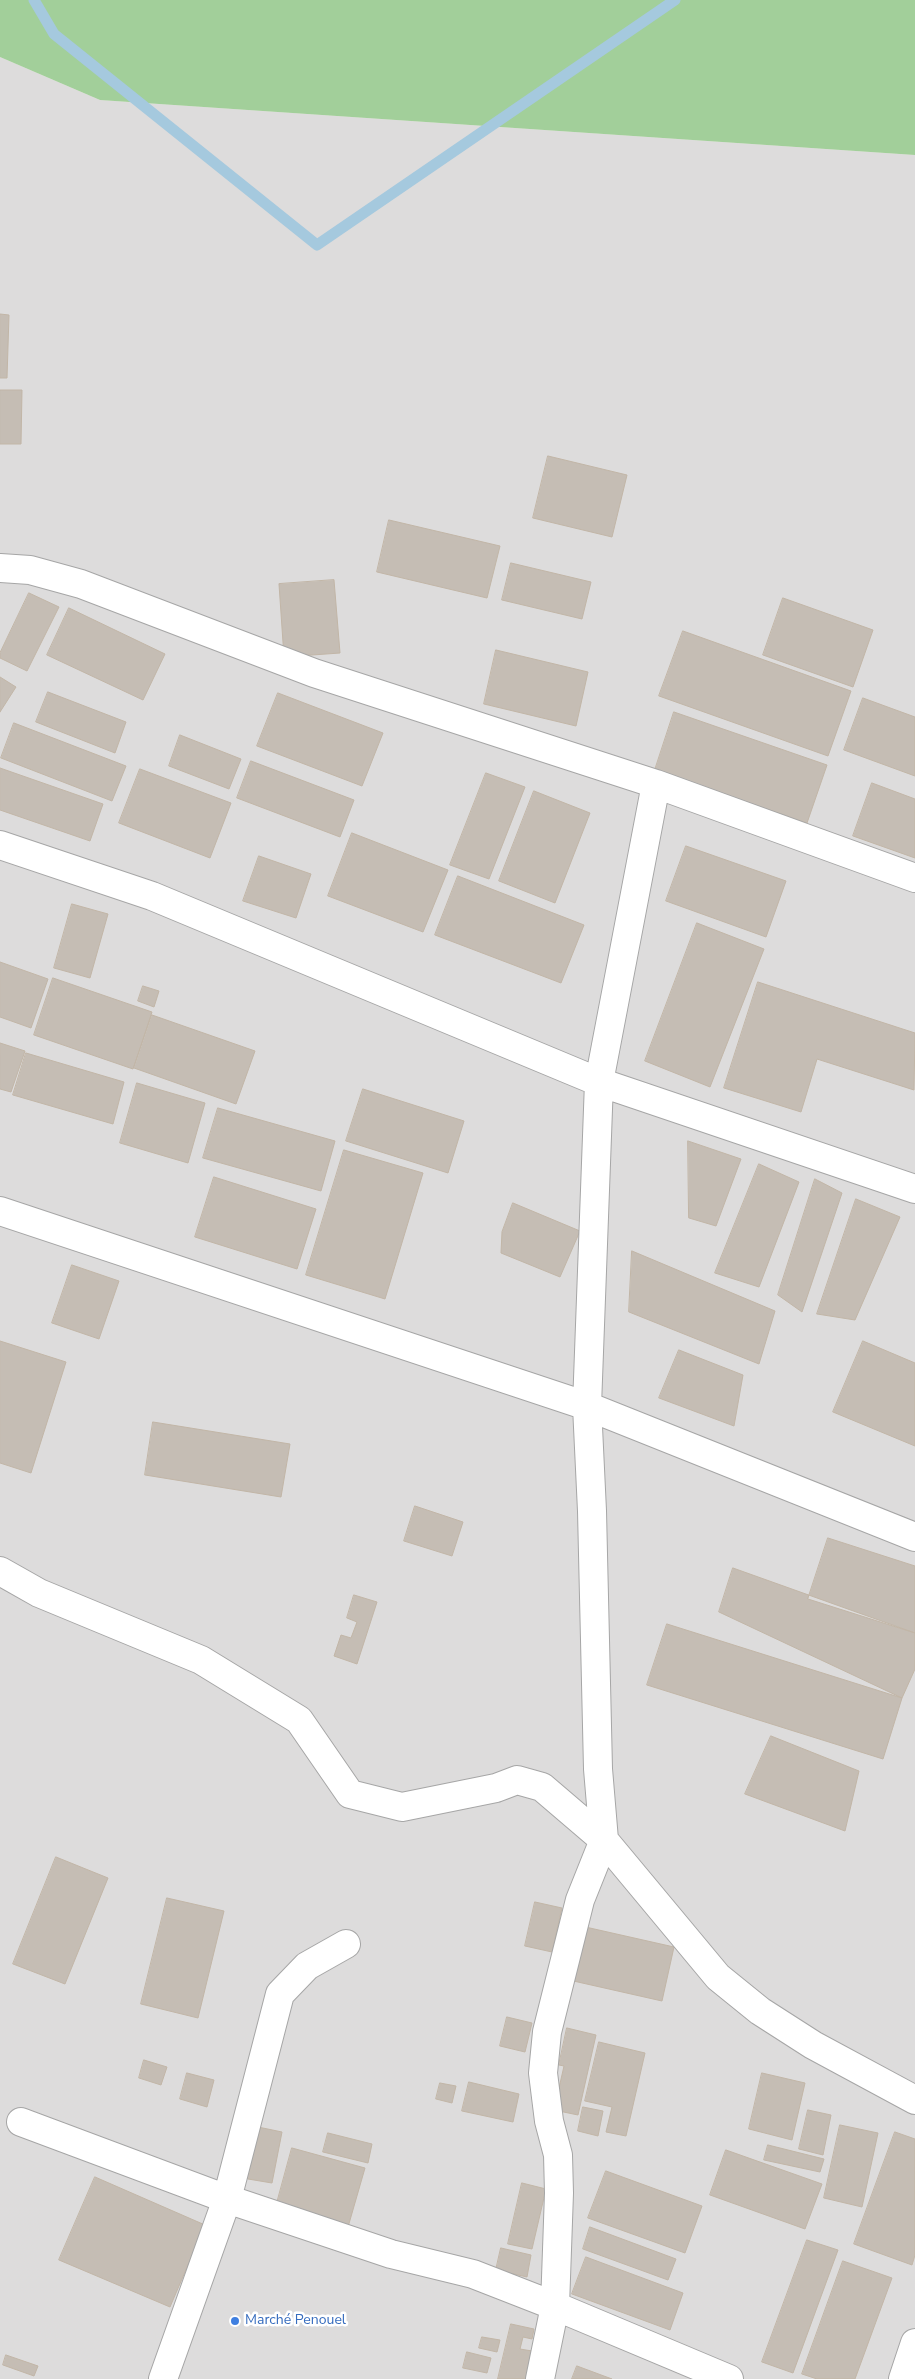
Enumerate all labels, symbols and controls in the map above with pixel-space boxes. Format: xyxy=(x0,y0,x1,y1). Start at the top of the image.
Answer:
place label: Marché Penouel xyxy=(245,2313,346,2329)
marker: Marché Penouel xyxy=(229,2315,241,2327)

